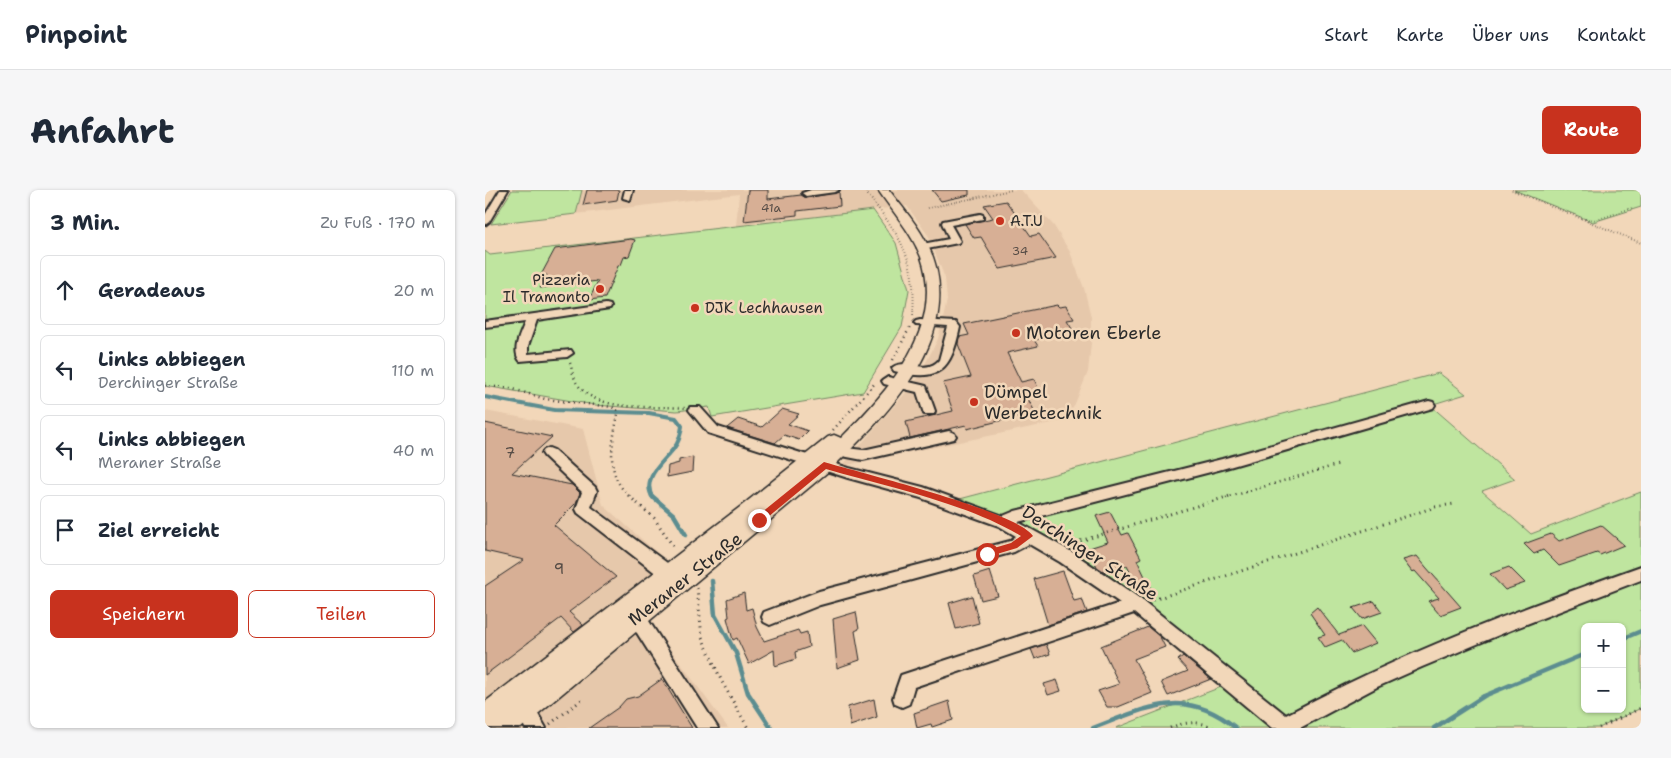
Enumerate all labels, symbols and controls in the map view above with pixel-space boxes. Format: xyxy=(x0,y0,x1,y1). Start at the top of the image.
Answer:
text: Pinpoint xyxy=(25,19,127,51)
text: Start xyxy=(1324,23,1368,47)
text: Karte xyxy=(1396,23,1444,47)
text: Über uns xyxy=(1472,23,1549,47)
text: Kontakt xyxy=(1577,23,1646,47)
button: Route xyxy=(1542,106,1641,154)
text: Anfahrt xyxy=(30,107,174,154)
house number: 41a xyxy=(761,200,781,216)
text: 3 Min. xyxy=(50,209,120,237)
place label: A.T.U xyxy=(1010,211,1043,231)
text: Zu Fuß · 170 m xyxy=(320,212,435,233)
marker: A.T.U xyxy=(994,215,1006,227)
house number: 34 xyxy=(1012,243,1028,259)
place label: Pizzeria Il Tramonto xyxy=(503,270,591,307)
icon: ahead xyxy=(51,276,79,304)
text: Geradeaus xyxy=(98,278,205,303)
text: 20 m xyxy=(393,280,434,301)
marker: Pizzeria Il Tramonto xyxy=(594,283,606,295)
place label: DJK Lechhausen xyxy=(705,298,823,318)
marker: DJK Lechhausen xyxy=(689,302,701,314)
place label: Motoren Eberle xyxy=(1026,321,1162,345)
marker: Motoren Eberle xyxy=(1010,327,1022,339)
text: Links abbiegen xyxy=(98,347,245,372)
icon: left xyxy=(51,356,79,384)
text: 110 m xyxy=(391,360,434,381)
text: Derchinger Straße xyxy=(98,372,238,393)
place label: Dümpel Werbetechnik xyxy=(984,380,1102,425)
marker: Dümpel Werbetechnik xyxy=(968,396,980,408)
text: Links abbiegen xyxy=(98,427,245,452)
icon: left xyxy=(51,436,79,464)
text: 40 m xyxy=(392,440,434,461)
house number: 7 xyxy=(505,443,515,463)
text: Meraner Straße xyxy=(98,452,222,473)
street label: Derchinger Straße xyxy=(1017,500,1163,606)
route end xyxy=(748,509,771,532)
icon: arrive xyxy=(51,516,79,544)
text: Ziel erreicht xyxy=(98,518,219,543)
street label: Meraner Straße xyxy=(623,527,747,631)
route start xyxy=(976,543,999,566)
house number: 9 xyxy=(554,559,564,579)
button: Speichern xyxy=(50,590,238,638)
button: Teilen xyxy=(248,590,435,638)
map controls xyxy=(1581,623,1626,713)
button: + xyxy=(1581,623,1626,668)
button: − xyxy=(1581,668,1626,713)

